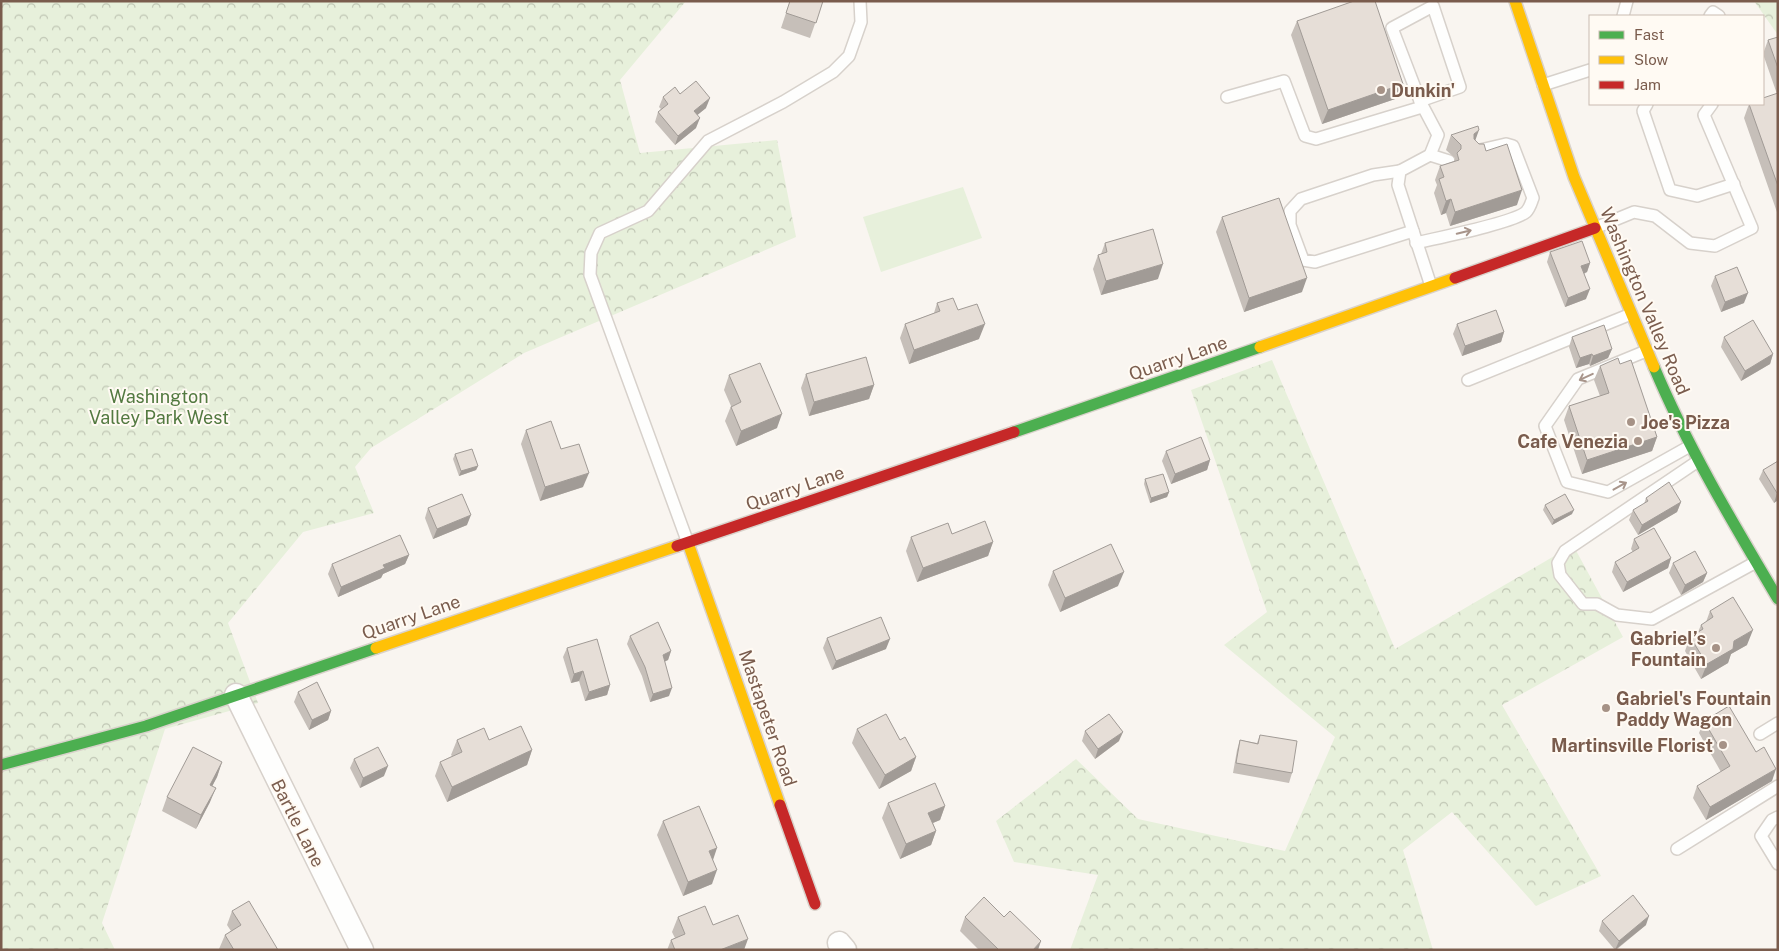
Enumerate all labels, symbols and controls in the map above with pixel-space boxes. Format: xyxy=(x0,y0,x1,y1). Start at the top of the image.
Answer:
legend xyxy=(1589,15,1764,105)
text: Fast xyxy=(1634,26,1664,43)
text: Slow xyxy=(1634,51,1669,68)
text: Jam xyxy=(1634,76,1661,93)
place label: Dunkin' xyxy=(1391,80,1455,101)
marker: Dunkin' xyxy=(1375,84,1387,96)
street label: Washington Valley Road xyxy=(1596,204,1694,398)
one-way arrow xyxy=(1455,226,1471,236)
street label: Quarry Lane xyxy=(1126,331,1230,385)
one-way arrow xyxy=(1578,372,1593,382)
park label: Washington Valley Park West xyxy=(89,386,229,428)
place label: Joe's Pizza xyxy=(1641,412,1730,433)
marker: Joe's Pizza xyxy=(1625,416,1637,428)
place label: Cafe Venezia xyxy=(1517,431,1628,452)
marker: Cafe Venezia xyxy=(1632,435,1644,447)
street label: Quarry Lane xyxy=(743,461,847,515)
one-way arrow xyxy=(1612,481,1627,491)
street label: Quarry Lane xyxy=(359,590,463,644)
place label: Gabriel’s Fountain xyxy=(1630,628,1706,670)
marker: Gabriel’s Fountain xyxy=(1710,642,1722,654)
street label: Mastapeter Road xyxy=(735,647,801,789)
place label: Gabriel's Fountain Paddy Wagon xyxy=(1616,688,1771,730)
marker: Gabriel's Fountain Paddy Wagon xyxy=(1600,702,1612,714)
place label: Martinsville Florist xyxy=(1551,735,1713,756)
marker: Martinsville Florist xyxy=(1717,739,1729,751)
street label: Bartle Lane xyxy=(267,776,329,870)

